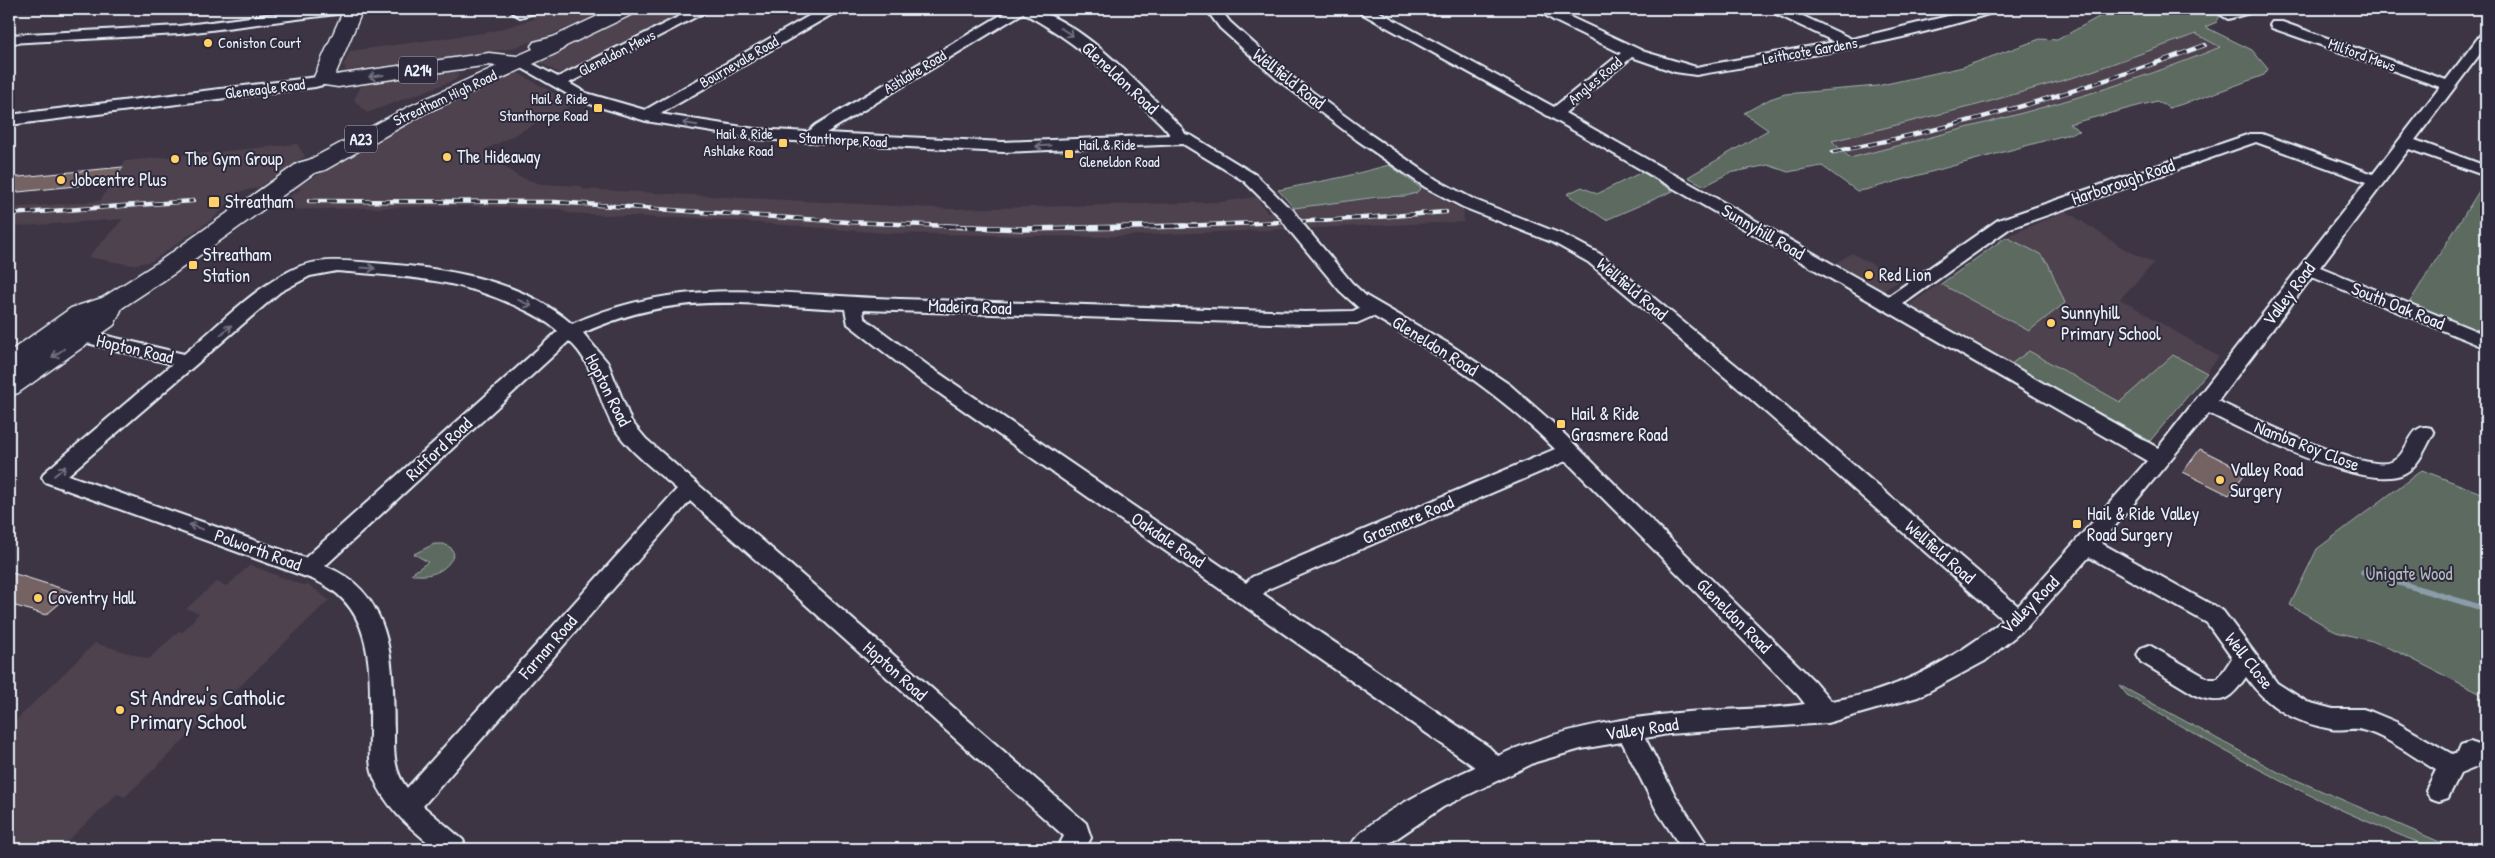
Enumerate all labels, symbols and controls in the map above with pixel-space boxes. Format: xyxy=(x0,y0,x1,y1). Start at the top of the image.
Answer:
street label: Gleneldon Mews xyxy=(575,24,659,81)
one-way arrow xyxy=(1060,27,1074,37)
street label: Bournevale Road xyxy=(695,30,782,93)
place label: Coniston Court xyxy=(218,32,302,53)
street label: Leithcote Gardens xyxy=(1761,32,1859,69)
street label: Milford Mews xyxy=(2325,33,2399,77)
street label: Gleneldon Road xyxy=(1076,36,1164,120)
marker: Coniston Court xyxy=(202,37,214,49)
street label: Wellfield Road xyxy=(1248,42,1331,115)
street label: Ashlake Road xyxy=(880,45,950,98)
street label: Angles Road xyxy=(1563,52,1626,109)
road number: A214 xyxy=(399,56,437,84)
street label: Streatham High Road xyxy=(390,64,500,131)
one-way arrow xyxy=(368,71,384,81)
street label: Gleneagle Road xyxy=(224,73,306,104)
place label: Hail & Ride Stanthorpe Road xyxy=(500,88,588,126)
marker: Hail & Ride Stanthorpe Road xyxy=(592,102,604,114)
one-way arrow xyxy=(682,119,698,129)
place label: Hail & Ride Ashlake Road xyxy=(704,123,773,161)
road number: A23 xyxy=(345,126,377,152)
street label: Stanthorpe Road xyxy=(798,127,888,152)
place label: Hail & Ride Gleneldon Road xyxy=(1079,134,1160,172)
marker: Hail & Ride Ashlake Road xyxy=(777,137,789,149)
one-way arrow xyxy=(1036,142,1052,151)
place label: The Hideaway xyxy=(457,144,541,169)
place label: The Gym Group xyxy=(185,146,283,171)
marker: Hail & Ride Gleneldon Road xyxy=(1063,148,1075,160)
marker: The Hideaway xyxy=(441,151,453,163)
street label: Harborough Road xyxy=(2068,152,2178,211)
marker: The Gym Group xyxy=(169,153,181,165)
place label: Jobcentre Plus xyxy=(71,167,167,192)
marker: Jobcentre Plus xyxy=(55,174,67,186)
place label: Streatham xyxy=(225,189,294,214)
marker: Streatham xyxy=(207,195,221,209)
street label: Sunnyhill Road xyxy=(1717,198,1809,265)
place label: Streatham Station xyxy=(203,242,272,288)
street label: Wellfield Road xyxy=(1591,251,1673,326)
street label: Valley Road xyxy=(2257,257,2321,331)
marker: Streatham Station xyxy=(187,259,199,271)
place label: Red Lion xyxy=(1879,262,1932,287)
one-way arrow xyxy=(360,264,376,273)
marker: Red Lion xyxy=(1863,269,1875,281)
street label: South Oak Road xyxy=(2348,275,2449,336)
street label: Madeira Road xyxy=(928,293,1012,320)
one-way arrow xyxy=(517,299,532,308)
place label: Sunnyhill Primary School xyxy=(2061,300,2161,346)
street label: Gleneldon Road xyxy=(1388,309,1483,382)
marker: Sunnyhill Primary School xyxy=(2045,317,2057,329)
one-way arrow xyxy=(219,324,232,335)
street label: Hopton Road xyxy=(94,327,176,370)
one-way arrow xyxy=(51,348,65,358)
street label: Hopton Road xyxy=(579,349,637,430)
place label: Hail & Ride Grasmere Road xyxy=(1571,401,1668,447)
street label: Rutford Road xyxy=(400,411,477,486)
street label: Namba Roy Close xyxy=(2251,414,2363,477)
marker: Hail & Ride Grasmere Road xyxy=(1555,418,1567,430)
place label: Valley Road Surgery xyxy=(2230,457,2303,503)
one-way arrow xyxy=(53,466,66,477)
marker: Valley Road Surgery xyxy=(2214,474,2226,486)
street label: Grasmere Road xyxy=(1358,489,1457,550)
place label: Hail & Ride Valley Road Surgery xyxy=(2087,501,2200,547)
street label: Oakdale Road xyxy=(1126,506,1210,573)
street label: Wellfield Road xyxy=(1900,514,1981,589)
marker: Hail & Ride Valley Road Surgery xyxy=(2071,518,2083,530)
one-way arrow xyxy=(189,522,205,531)
street label: Polworth Road xyxy=(211,522,305,577)
park label: Unigate Wood xyxy=(2365,561,2453,586)
street label: Valley Road xyxy=(1995,570,2064,639)
street label: Gleneldon Road xyxy=(1691,573,1777,659)
place label: Coventry Hall xyxy=(48,585,136,610)
marker: Coventry Hall xyxy=(32,592,44,604)
street label: Farnan Road xyxy=(512,609,583,685)
street label: Well Close xyxy=(2219,627,2280,694)
street label: Hopton Road xyxy=(858,635,933,706)
place label: St Andrew's Catholic Primary School xyxy=(130,683,286,736)
marker: St Andrew's Catholic Primary School xyxy=(114,704,126,716)
street label: Valley Road xyxy=(1604,711,1680,746)

